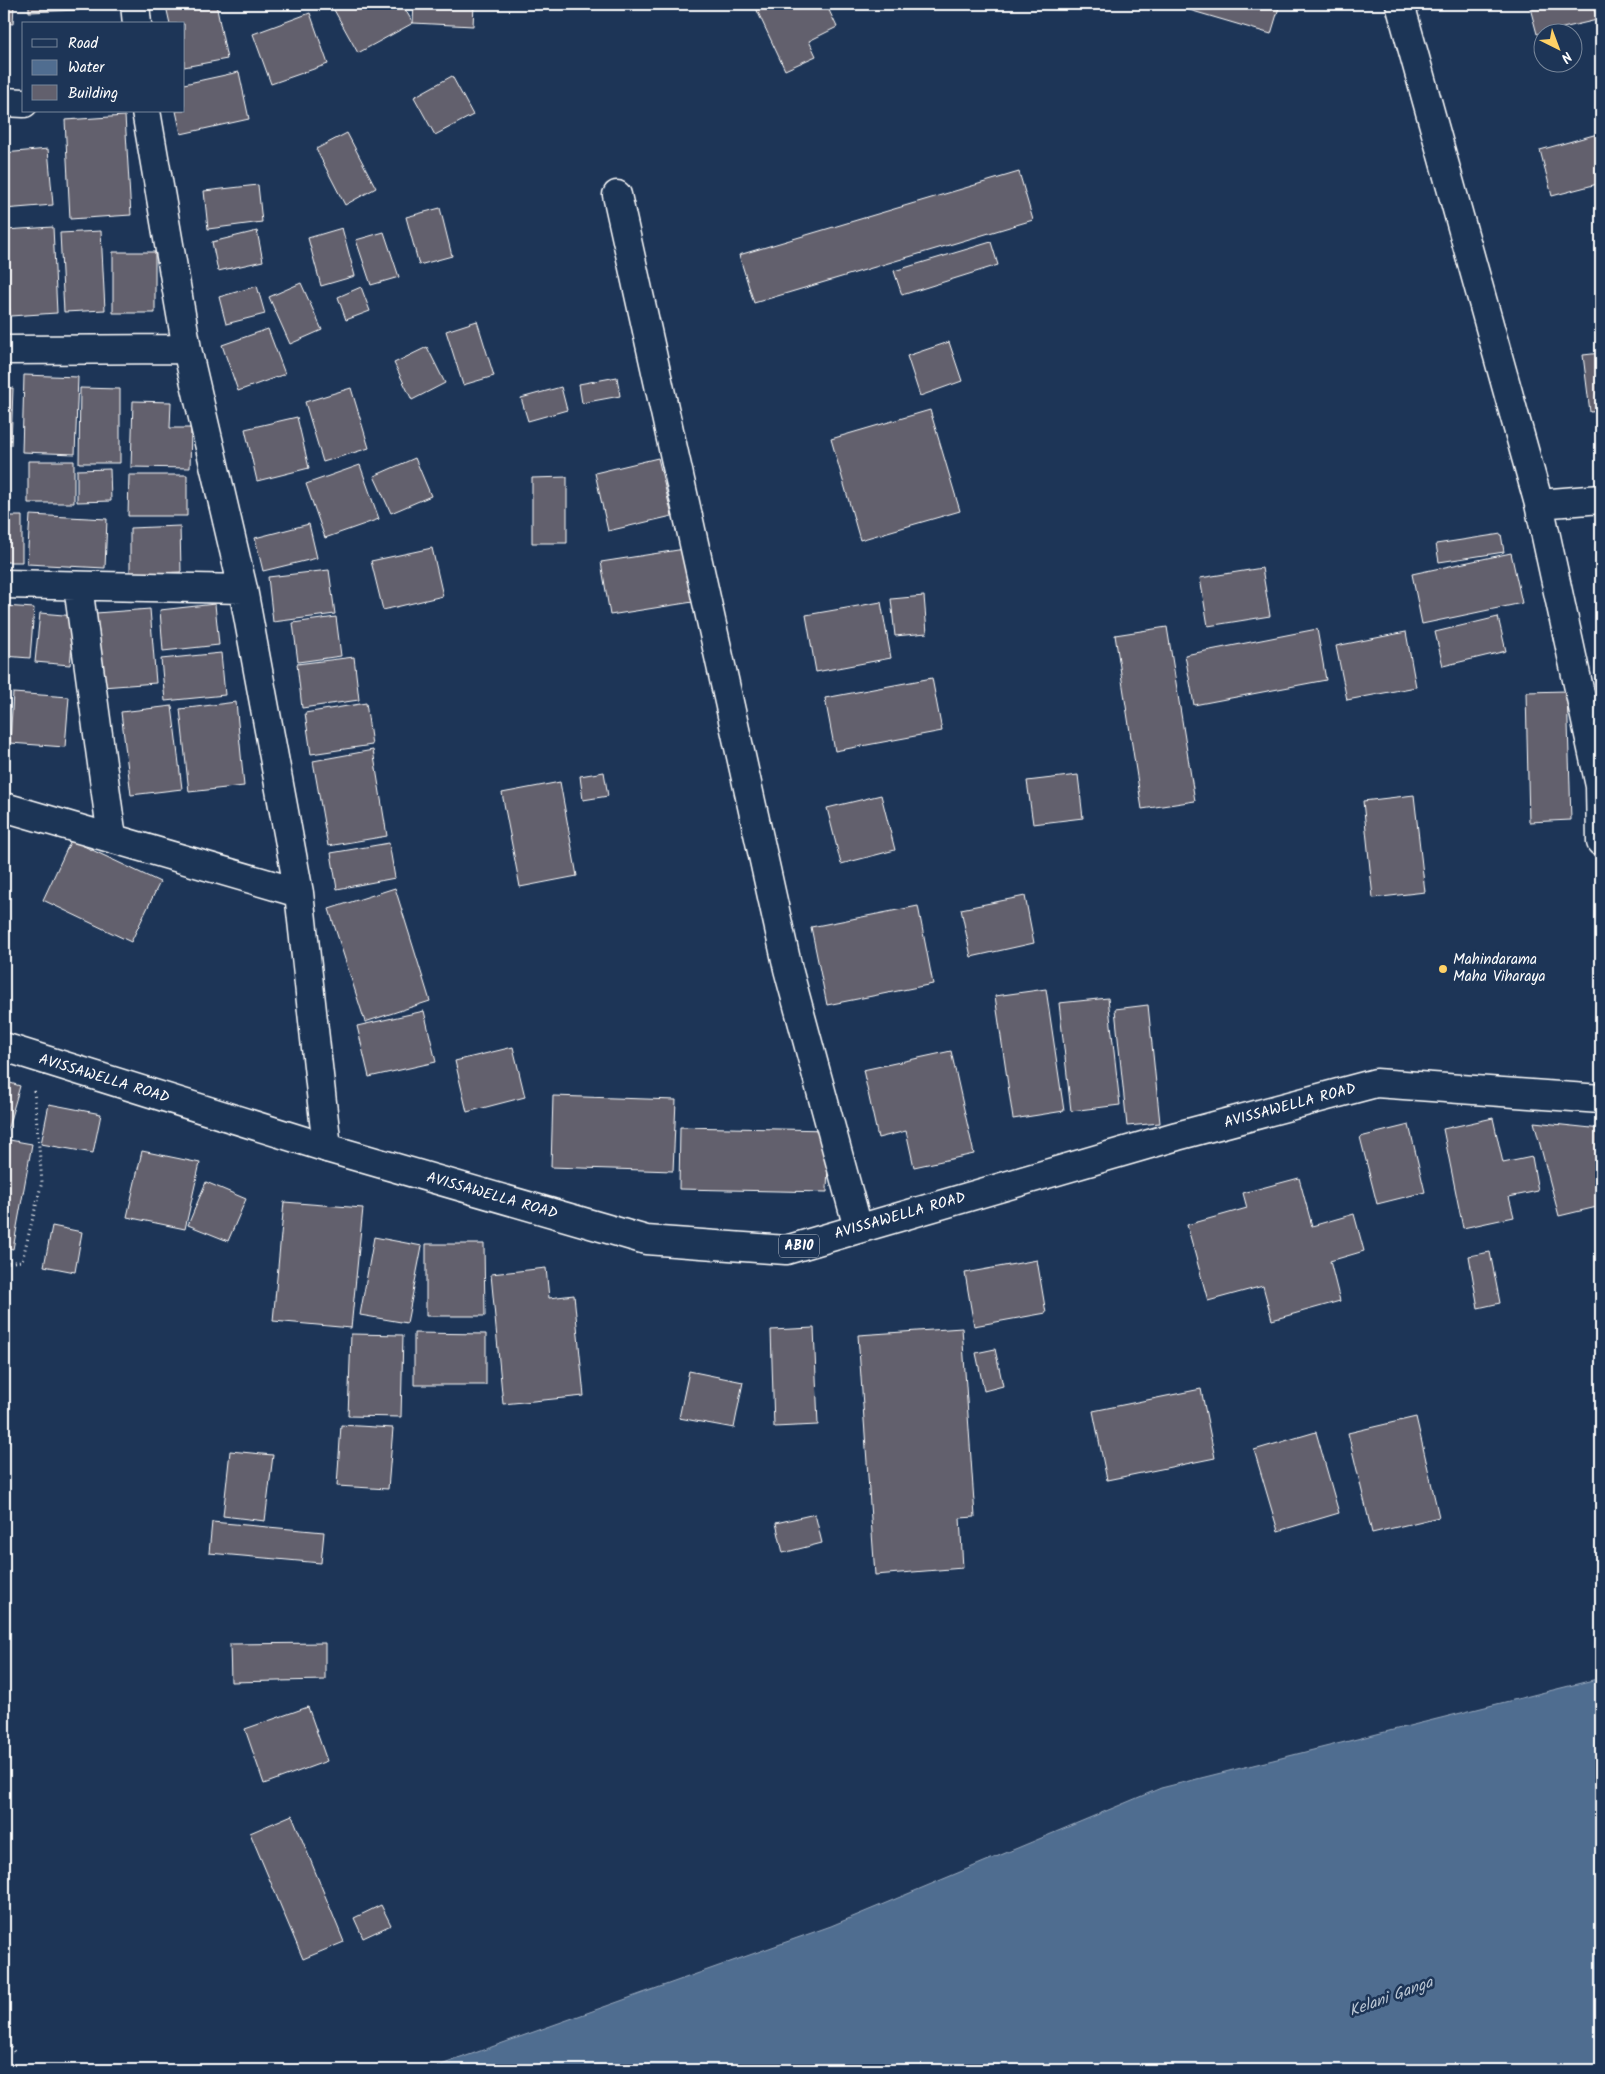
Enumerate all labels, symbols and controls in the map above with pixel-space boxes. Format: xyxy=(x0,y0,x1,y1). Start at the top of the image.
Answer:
legend xyxy=(22,22,185,112)
north arrow xyxy=(1532,22,1582,72)
text: Road xyxy=(68,32,99,56)
text: N xyxy=(1555,46,1577,68)
text: Water xyxy=(68,56,105,80)
text: Building xyxy=(68,82,118,106)
place label: Mahindarama Maha Viharaya xyxy=(1453,948,1546,989)
marker: Mahindarama Maha Viharaya xyxy=(1437,963,1449,975)
street label: AVISSAWELLA ROAD xyxy=(36,1048,173,1110)
street label: AVISSAWELLA ROAD xyxy=(1221,1077,1359,1135)
street label: AVISSAWELLA ROAD xyxy=(424,1166,561,1226)
street label: AVISSAWELLA ROAD xyxy=(832,1186,969,1246)
road number: AB10 xyxy=(779,1234,819,1258)
water label: Kelani Ganga xyxy=(1345,1970,1438,2024)

